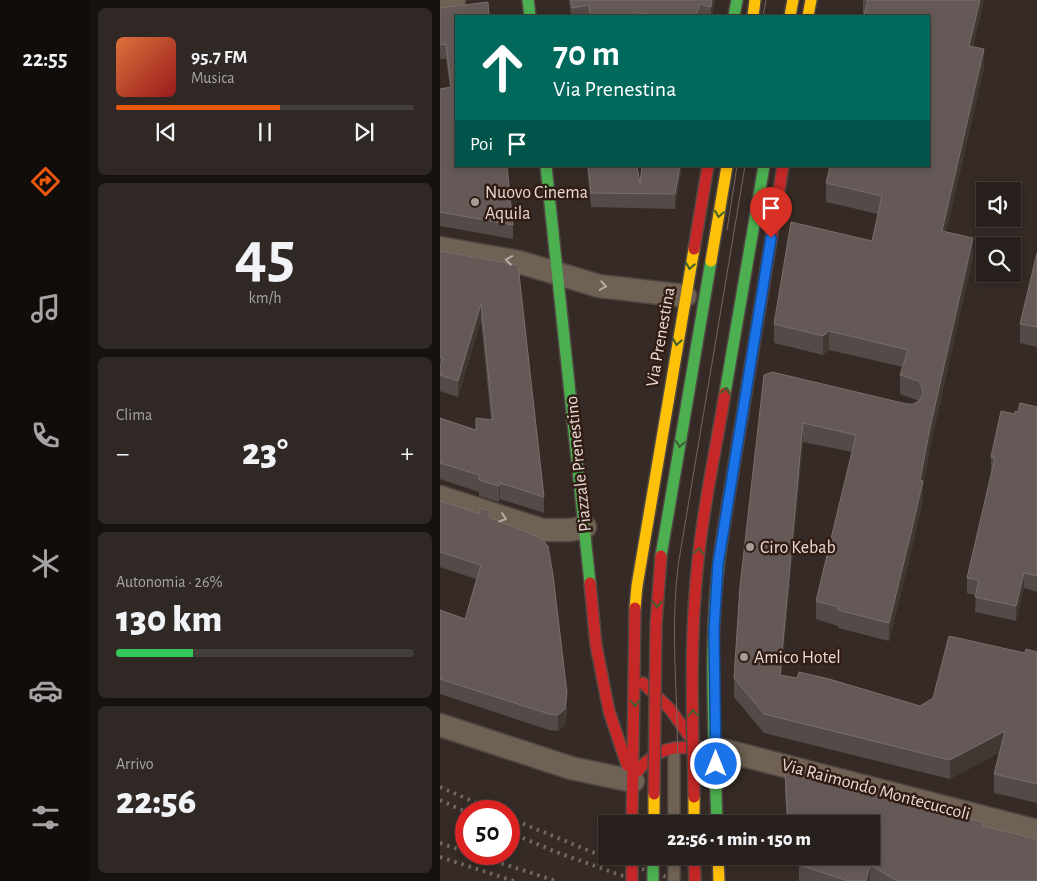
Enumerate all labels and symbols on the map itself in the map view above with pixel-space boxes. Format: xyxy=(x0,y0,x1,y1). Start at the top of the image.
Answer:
place label: Nuovo Cinema Aquila xyxy=(485,184,588,223)
pin xyxy=(750,187,792,238)
marker: Nuovo Cinema Aquila xyxy=(469,196,481,208)
one-way arrow xyxy=(714,210,724,219)
one-way arrow xyxy=(505,256,514,266)
one-way arrow xyxy=(685,262,695,270)
one-way arrow xyxy=(599,281,607,291)
street label: Via Prenestina xyxy=(643,286,679,388)
one-way arrow xyxy=(672,338,682,347)
one-way arrow xyxy=(720,387,730,395)
street label: Piazzale Prenestino xyxy=(563,395,595,533)
one-way arrow xyxy=(676,439,686,448)
one-way arrow xyxy=(498,512,507,522)
place label: Ciro Kebab xyxy=(760,539,836,557)
marker: Ciro Kebab xyxy=(744,541,756,553)
one-way arrow xyxy=(693,547,704,555)
one-way arrow xyxy=(651,601,662,609)
place label: Amico Hotel xyxy=(754,649,841,667)
marker: Amico Hotel xyxy=(738,651,750,663)
one-way arrow xyxy=(630,699,640,707)
one-way arrow xyxy=(688,709,698,717)
position arrow xyxy=(689,737,741,789)
street label: Via Raimondo Montecuccoli xyxy=(779,756,972,824)
speed limit sign: 50 xyxy=(455,800,520,865)

